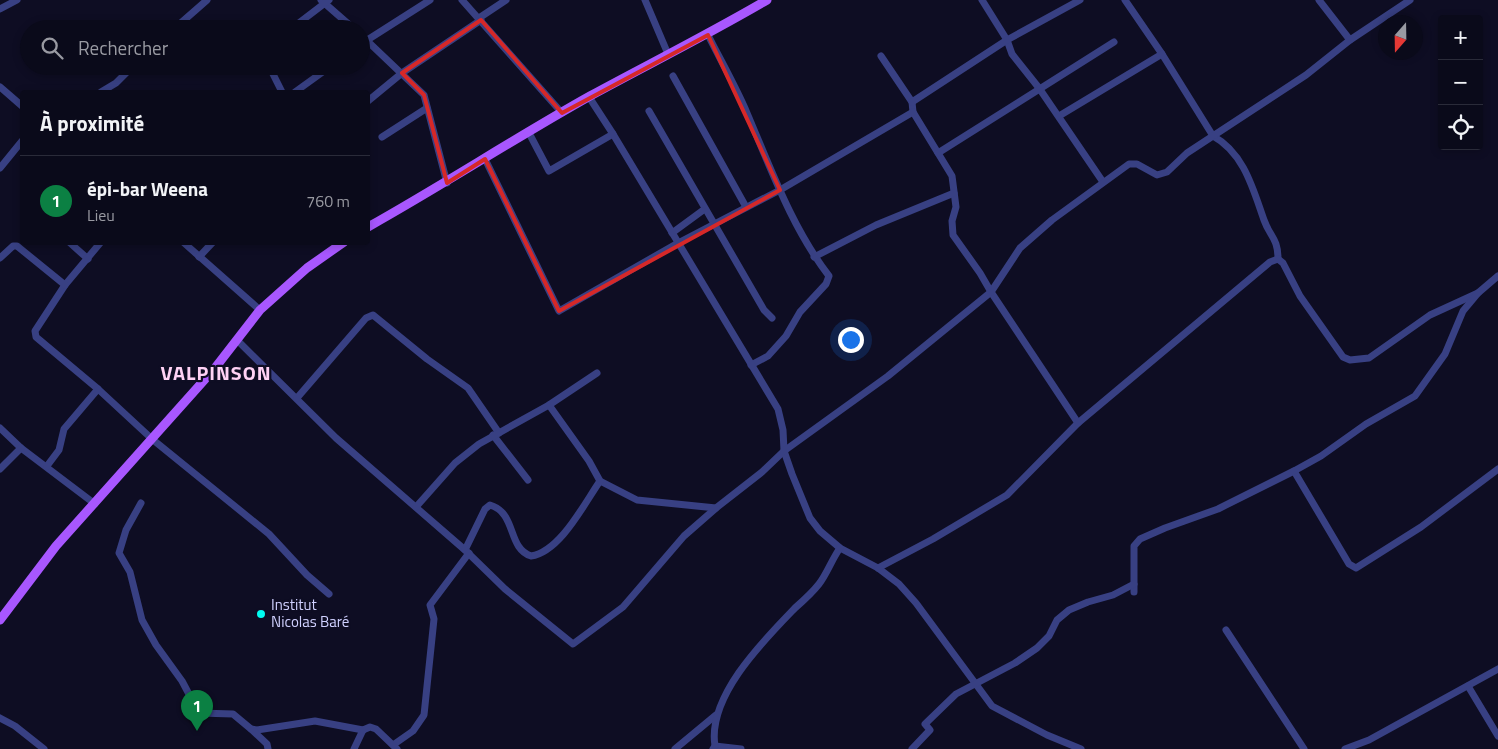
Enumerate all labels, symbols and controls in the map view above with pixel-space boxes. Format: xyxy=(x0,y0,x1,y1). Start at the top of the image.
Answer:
north arrow xyxy=(1378,15,1423,60)
map controls xyxy=(1438,15,1483,150)
button: + xyxy=(1438,15,1483,60)
search box xyxy=(20,20,370,75)
text: Rechercher xyxy=(78,33,168,62)
icon: search xyxy=(38,34,66,62)
button: − xyxy=(1438,60,1483,105)
button: locate xyxy=(1438,105,1483,150)
text: À proximité xyxy=(40,107,144,139)
text: épi-bar Weena xyxy=(87,174,208,203)
text: 1 xyxy=(52,189,60,213)
text: 760 m xyxy=(306,189,350,213)
text: Lieu xyxy=(87,203,115,227)
your location xyxy=(838,327,864,353)
district label: VALPINSON xyxy=(160,357,272,388)
place label: Institut Nicolas Baré xyxy=(271,593,349,633)
marker: Institut Nicolas Baré xyxy=(255,608,267,620)
pin: 1 xyxy=(181,690,213,731)

